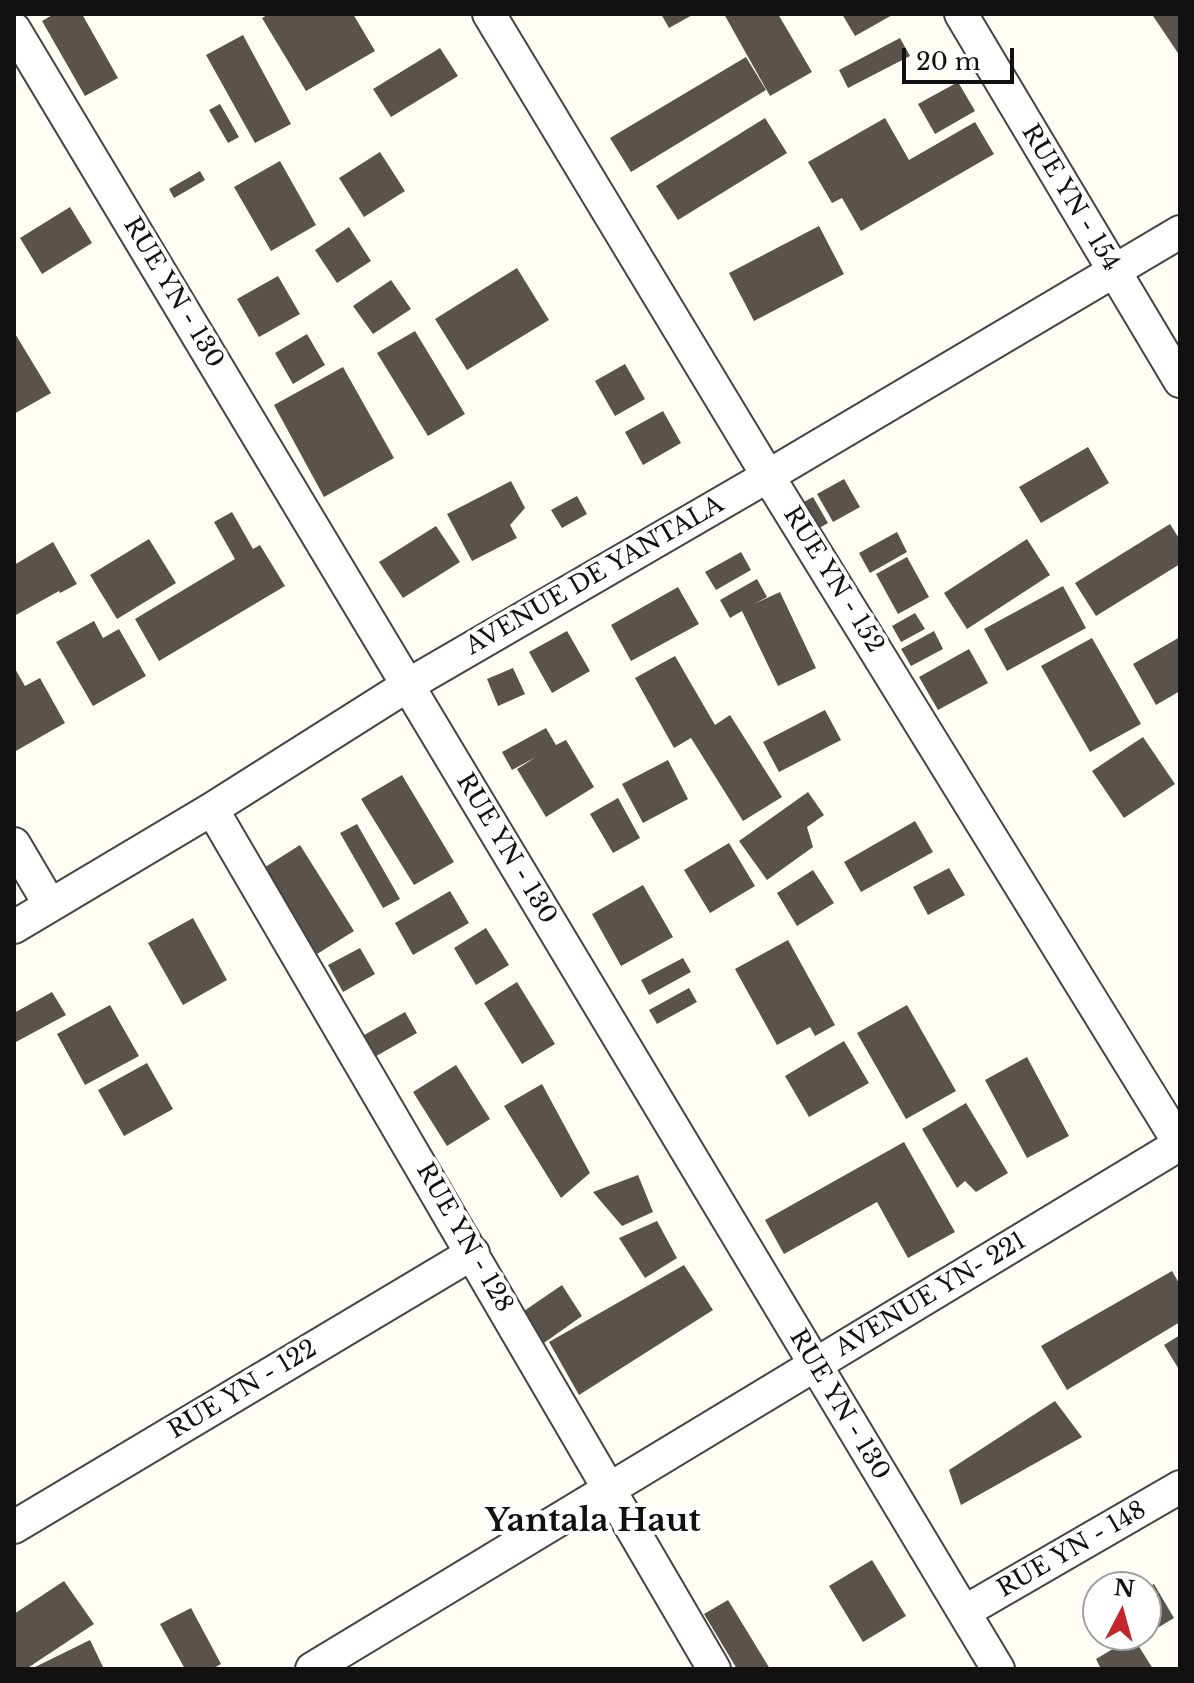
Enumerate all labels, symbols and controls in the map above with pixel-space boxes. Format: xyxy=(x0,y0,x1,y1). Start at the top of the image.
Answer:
scale bar xyxy=(906,32,1018,82)
text: 20 m xyxy=(916,47,981,76)
street label: RUE YN - 154 xyxy=(1015,119,1125,277)
street label: RUE YN - 130 xyxy=(117,213,229,373)
street label: AVENUE DE YANTALA xyxy=(461,490,729,662)
street label: RUE YN - 152 xyxy=(777,502,889,658)
street label: RUE YN - 130 xyxy=(450,769,562,929)
street label: RUE YN - 128 xyxy=(410,1158,518,1318)
street label: AVENUE YN- 221 xyxy=(831,1227,1031,1363)
street label: RUE YN - 130 xyxy=(783,1325,895,1485)
street label: RUE YN - 122 xyxy=(164,1334,322,1446)
street label: RUE YN - 148 xyxy=(993,1496,1151,1604)
district label: Yantala Haut xyxy=(485,1503,701,1541)
north arrow xyxy=(1082,1571,1162,1651)

